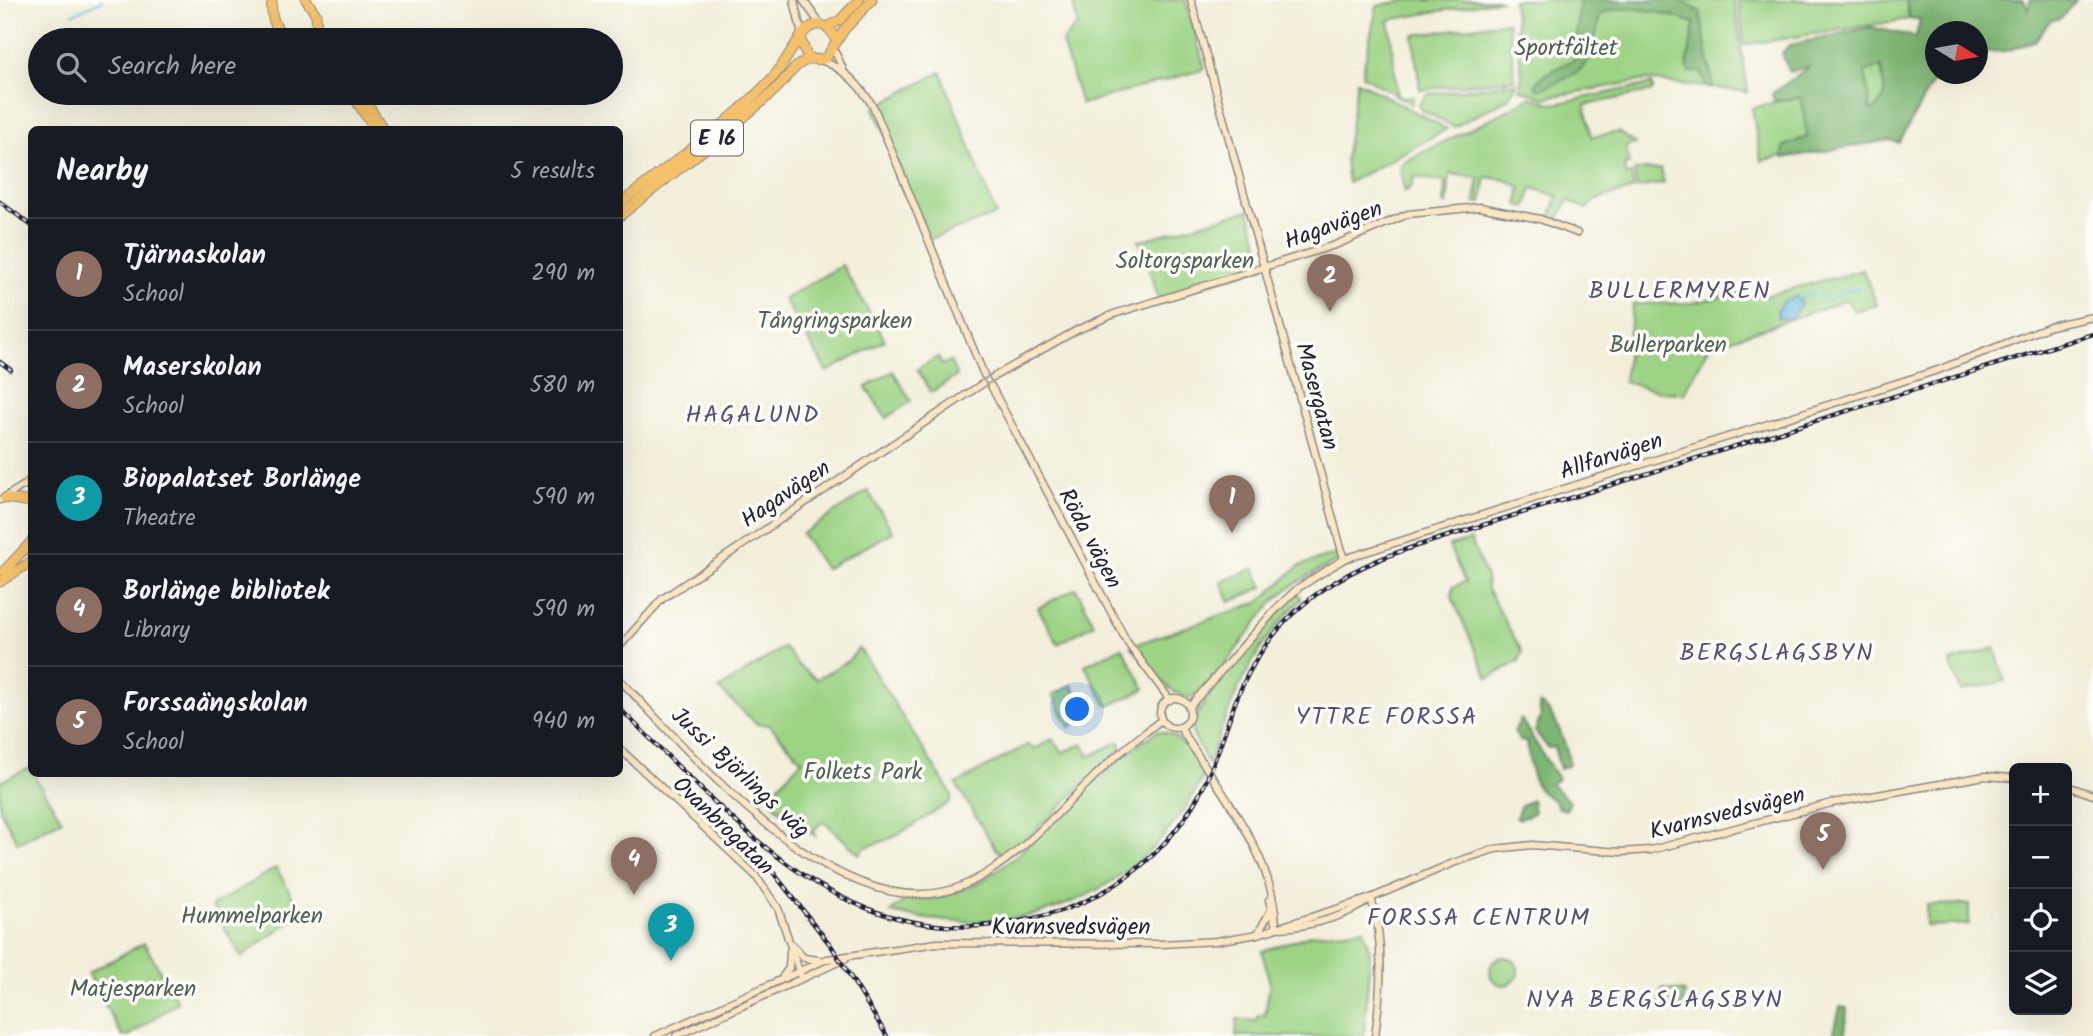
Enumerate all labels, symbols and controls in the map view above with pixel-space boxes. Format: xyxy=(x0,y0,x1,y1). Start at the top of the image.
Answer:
north arrow xyxy=(1925,21,1988,84)
search box xyxy=(28,28,623,105)
park label: Sportfältet xyxy=(1514,31,1619,67)
text: Search here xyxy=(108,46,236,88)
icon: search xyxy=(52,48,90,86)
road number: E 16 xyxy=(691,120,743,156)
text: Nearby xyxy=(56,148,148,196)
text: 5 results xyxy=(510,154,595,190)
street label: Hagavägen xyxy=(1280,192,1388,260)
text: Tjärnaskolan xyxy=(123,235,266,277)
park label: Soltorgsparken xyxy=(1116,244,1254,280)
pin: 2 xyxy=(1307,254,1353,312)
text: 1 xyxy=(76,256,82,292)
text: 290 m xyxy=(531,256,595,292)
district label: BULLERMYREN xyxy=(1589,272,1771,311)
text: School xyxy=(123,277,184,313)
park label: Tångringsparken xyxy=(757,304,913,340)
park label: Bullerparken xyxy=(1609,328,1727,364)
street label: Masergatan xyxy=(1284,339,1348,454)
text: Maserskolan xyxy=(123,347,262,389)
text: 2 xyxy=(72,368,86,404)
text: 580 m xyxy=(530,368,595,404)
text: School xyxy=(123,389,184,425)
district label: HAGALUND xyxy=(685,396,821,435)
street label: Allfarvägen xyxy=(1555,423,1668,490)
street label: Hagavägen xyxy=(734,451,838,538)
text: Biopalatset Borlänge xyxy=(123,459,361,501)
pin: 1 xyxy=(1209,475,1255,533)
text: 3 xyxy=(73,480,85,516)
text: 590 m xyxy=(532,480,595,516)
street label: Röda vägen xyxy=(1048,482,1131,596)
text: Theatre xyxy=(123,501,196,537)
text: Borlänge bibliotek xyxy=(123,571,330,613)
text: 4 xyxy=(73,592,85,628)
text: 590 m xyxy=(532,592,595,628)
text: Library xyxy=(123,613,190,649)
district label: BERGSLAGSBYN xyxy=(1679,634,1875,673)
text: Forssaängskolan xyxy=(123,683,308,725)
your location xyxy=(1060,692,1094,726)
district label: YTTRE FORSSA xyxy=(1296,698,1478,737)
street label: Jussi Björlings väg xyxy=(662,699,818,848)
text: 5 xyxy=(73,704,85,740)
text: 940 m xyxy=(532,704,595,740)
text: School xyxy=(123,725,184,761)
park label: Folkets Park xyxy=(804,755,923,791)
map controls xyxy=(2009,763,2072,1015)
button: + xyxy=(2009,763,2072,826)
street label: Ovanbrogatan xyxy=(663,768,782,885)
street label: Kvarnsvedsvägen xyxy=(1646,777,1809,851)
pin: 5 xyxy=(1800,812,1846,870)
button: − xyxy=(2009,826,2072,889)
pin: 4 xyxy=(611,837,657,895)
button: locate xyxy=(2009,889,2072,952)
park label: Hummelparken xyxy=(181,899,323,935)
district label: FORSSA CENTRUM xyxy=(1367,899,1591,938)
pin: 3 xyxy=(648,903,694,961)
street label: Kvarnsvedsvägen xyxy=(991,910,1151,946)
button: layers xyxy=(2009,952,2072,1015)
park label: Matjesparken xyxy=(70,972,196,1008)
district label: NYA BERGSLAGSBYN xyxy=(1526,981,1784,1020)

